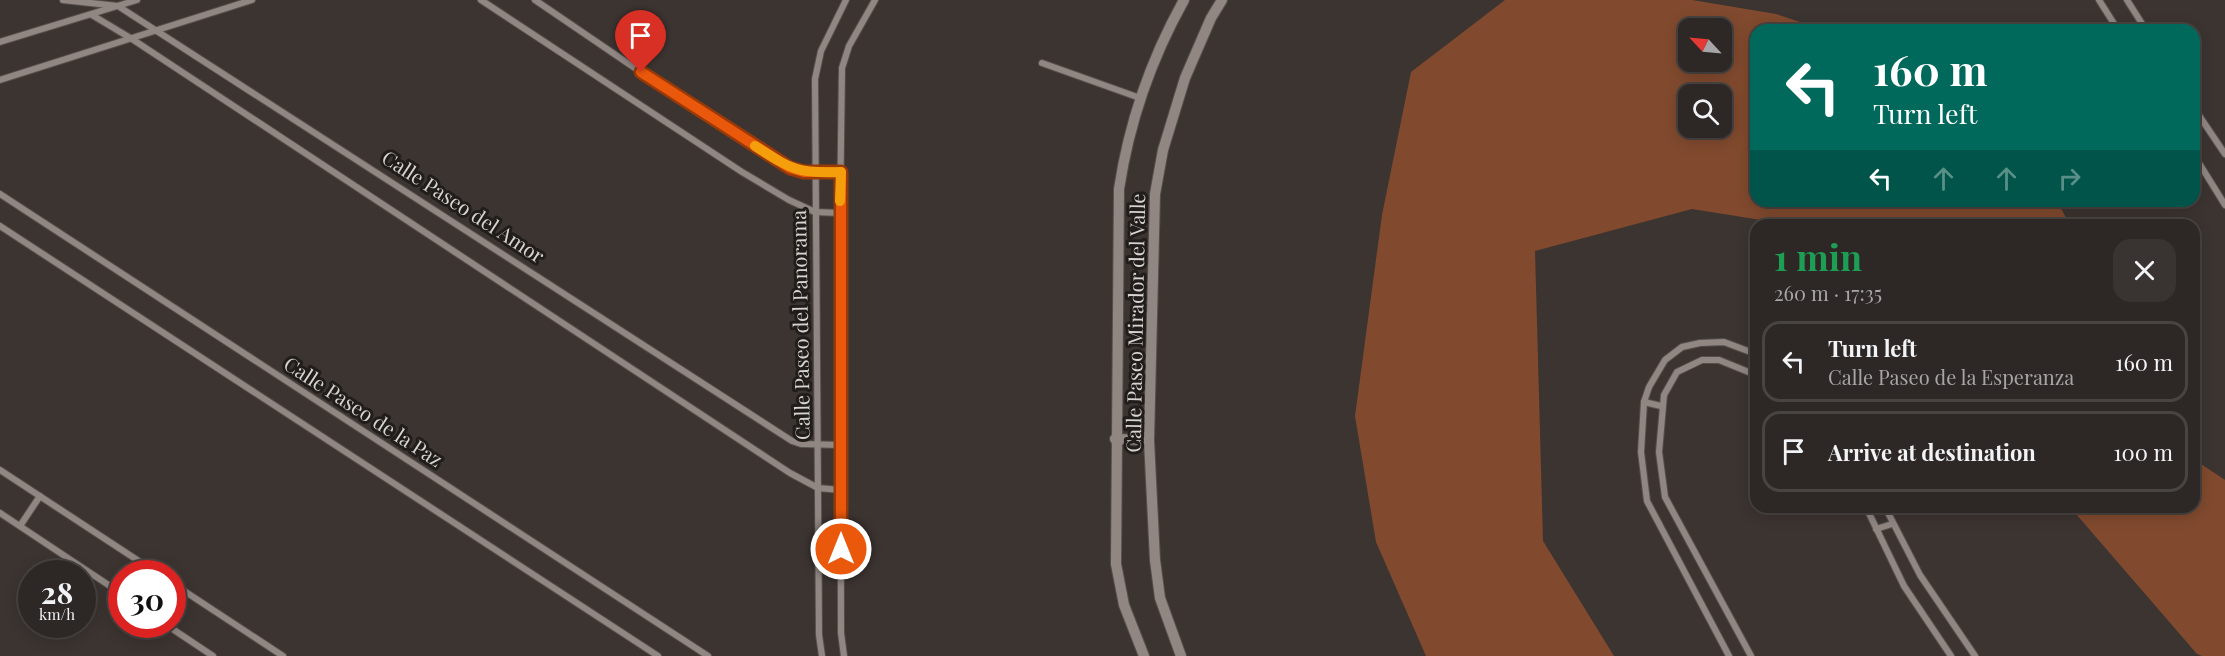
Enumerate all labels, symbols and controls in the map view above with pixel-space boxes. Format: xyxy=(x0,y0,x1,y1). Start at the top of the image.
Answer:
pin xyxy=(615,10,666,72)
north arrow xyxy=(1678,18,1732,72)
map controls xyxy=(1678,18,1732,138)
icon: arrive xyxy=(624,19,657,52)
text: 160 m xyxy=(1873,41,1988,97)
icon: left xyxy=(1774,48,1852,126)
button: search xyxy=(1678,84,1732,138)
text: Turn left xyxy=(1873,95,1977,131)
street label: Calle Paseo del Amor xyxy=(377,143,550,268)
icon: left xyxy=(1864,162,1897,195)
icon: ahead xyxy=(1927,162,1960,195)
icon: ahead xyxy=(1990,162,2023,195)
icon: right xyxy=(2053,162,2086,195)
street label: Calle Paseo Mirador del Valle xyxy=(1119,193,1150,453)
street label: Calle Paseo del Panorama xyxy=(784,210,815,440)
text: 1 min xyxy=(1774,232,1862,280)
button: close xyxy=(2113,239,2176,302)
text: 260 m · 17:35 xyxy=(1774,279,1882,306)
text: Turn left xyxy=(1828,333,1917,363)
icon: left xyxy=(1777,345,1810,378)
text: 160 m xyxy=(2115,347,2173,377)
street label: Calle Paseo de la Paz xyxy=(279,349,448,472)
text: Calle Paseo de la Esperanza xyxy=(1828,363,2074,390)
icon: arrive xyxy=(1777,435,1810,468)
text: Arrive at destination xyxy=(1828,437,2036,467)
text: 100 m xyxy=(2113,437,2173,467)
position arrow xyxy=(809,517,873,581)
speed limit sign: 30 xyxy=(108,560,186,638)
text: 28 xyxy=(41,572,73,612)
text: km/h xyxy=(39,604,75,624)

